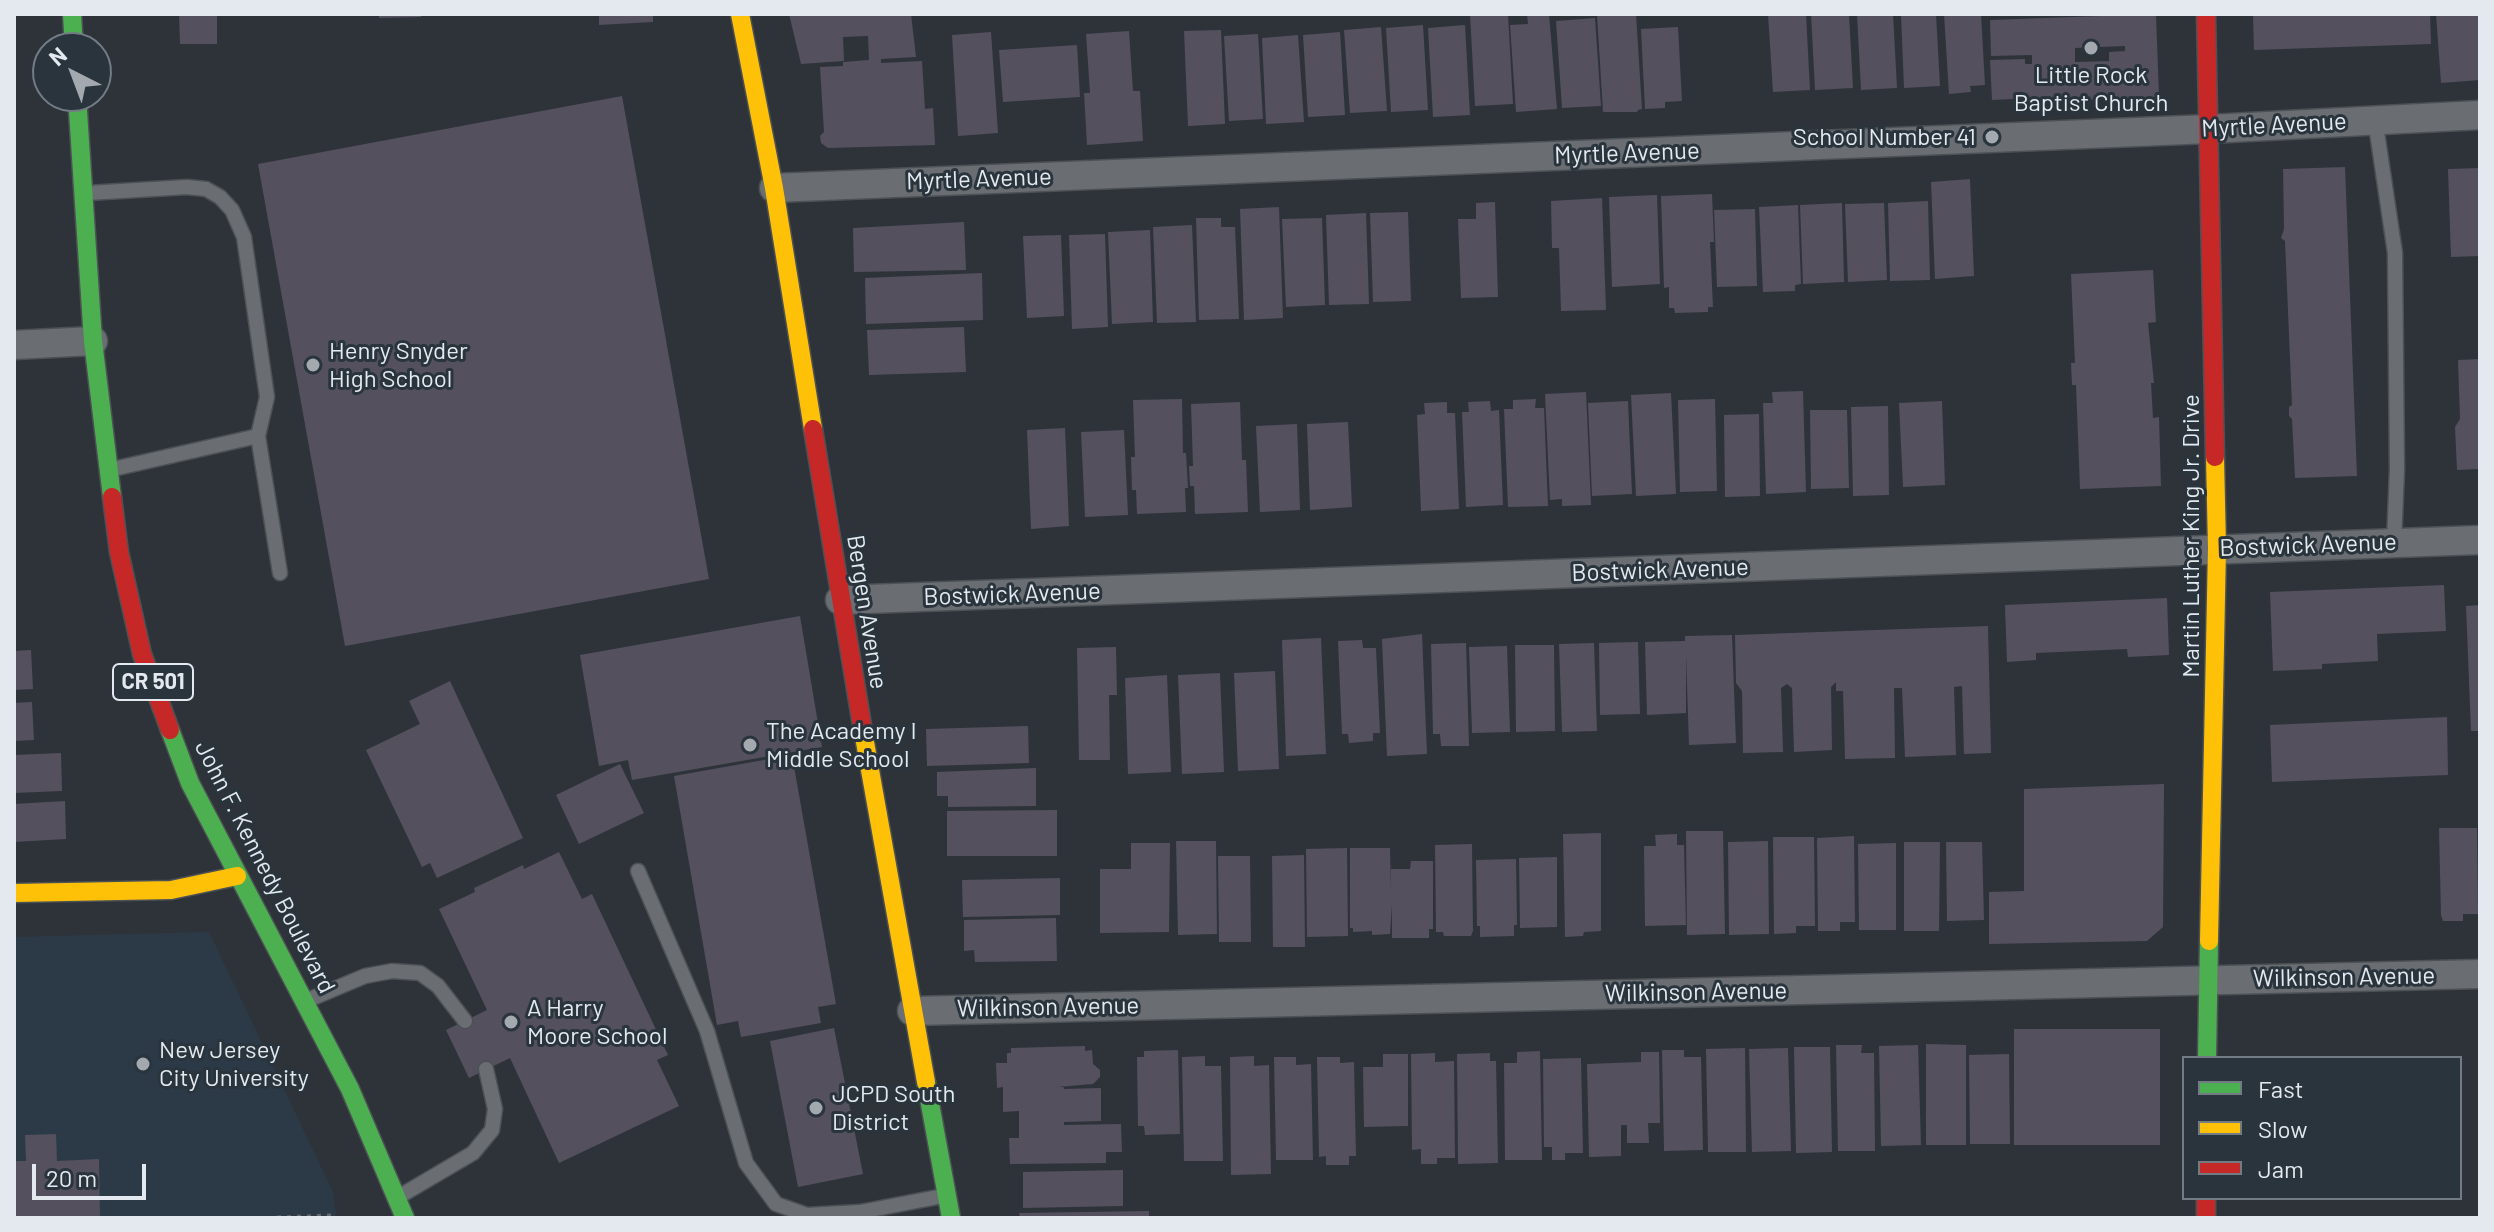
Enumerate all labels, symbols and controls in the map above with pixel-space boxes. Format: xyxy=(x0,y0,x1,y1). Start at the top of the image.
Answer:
north arrow xyxy=(32,32,112,112)
marker: Little Rock Baptist Church xyxy=(2082,39,2100,57)
text: N xyxy=(43,41,71,70)
place label: Little Rock Baptist Church xyxy=(2014,61,2168,117)
street label: Myrtle Avenue xyxy=(2201,107,2347,143)
place label: School Number 41 xyxy=(1793,123,1976,151)
marker: School Number 41 xyxy=(1983,128,2001,146)
street label: Myrtle Avenue xyxy=(1554,136,1700,170)
street label: Myrtle Avenue xyxy=(906,162,1052,196)
place label: Henry Snyder High School xyxy=(329,337,468,393)
marker: Henry Snyder High School xyxy=(304,356,322,374)
street label: Martin Luther King Jr. Drive xyxy=(2177,394,2205,678)
street label: Bostwick Avenue xyxy=(2219,528,2397,562)
street label: Bergen Avenue xyxy=(841,533,893,691)
street label: Bostwick Avenue xyxy=(1571,553,1749,587)
street label: Bostwick Avenue xyxy=(923,577,1101,611)
road number: CR 501 xyxy=(113,664,193,700)
place label: The Academy I Middle School xyxy=(766,717,917,773)
street label: John F. Kennedy Boulevard xyxy=(189,736,341,998)
marker: The Academy I Middle School xyxy=(741,736,759,754)
street label: Wilkinson Avenue xyxy=(2253,961,2435,993)
street label: Wilkinson Avenue xyxy=(1605,976,1787,1008)
street label: Wilkinson Avenue xyxy=(957,991,1139,1023)
place label: A Harry Moore School xyxy=(527,994,667,1050)
marker: A Harry Moore School xyxy=(502,1013,520,1031)
place label: New Jersey City University xyxy=(159,1036,309,1092)
marker: New Jersey City University xyxy=(134,1055,152,1073)
legend xyxy=(2182,1056,2462,1200)
text: Fast xyxy=(2258,1074,2303,1103)
place label: JCPD South District xyxy=(832,1080,956,1136)
marker: JCPD South District xyxy=(807,1099,825,1117)
text: Slow xyxy=(2258,1114,2307,1143)
scale bar xyxy=(36,1148,150,1198)
text: Jam xyxy=(2258,1154,2304,1183)
text: 20 m xyxy=(46,1163,97,1192)

